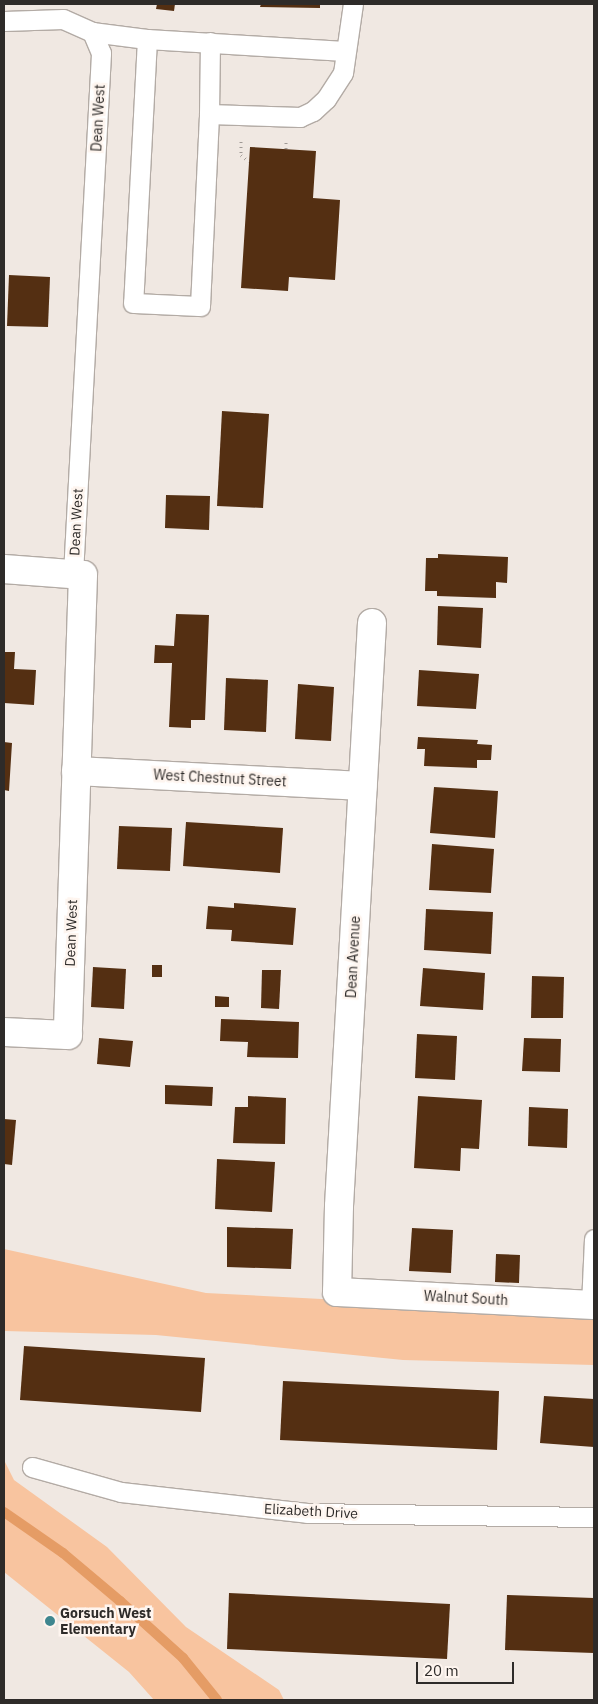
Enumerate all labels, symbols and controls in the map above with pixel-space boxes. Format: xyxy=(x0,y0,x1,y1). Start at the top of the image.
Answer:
street label: Dean West xyxy=(88,84,108,152)
street label: Dean West xyxy=(66,488,86,556)
street label: West Chestnut Street xyxy=(153,766,287,790)
street label: Dean West xyxy=(61,899,81,967)
street label: Dean Avenue xyxy=(342,915,364,999)
street label: Walnut South xyxy=(423,1287,509,1309)
street label: Elizabeth Drive xyxy=(264,1500,358,1522)
place label: Gorsuch West Elementary xyxy=(60,1605,151,1638)
marker: Gorsuch West Elementary xyxy=(44,1615,56,1627)
scale bar xyxy=(418,1652,516,1684)
text: 20 m xyxy=(424,1661,459,1680)

